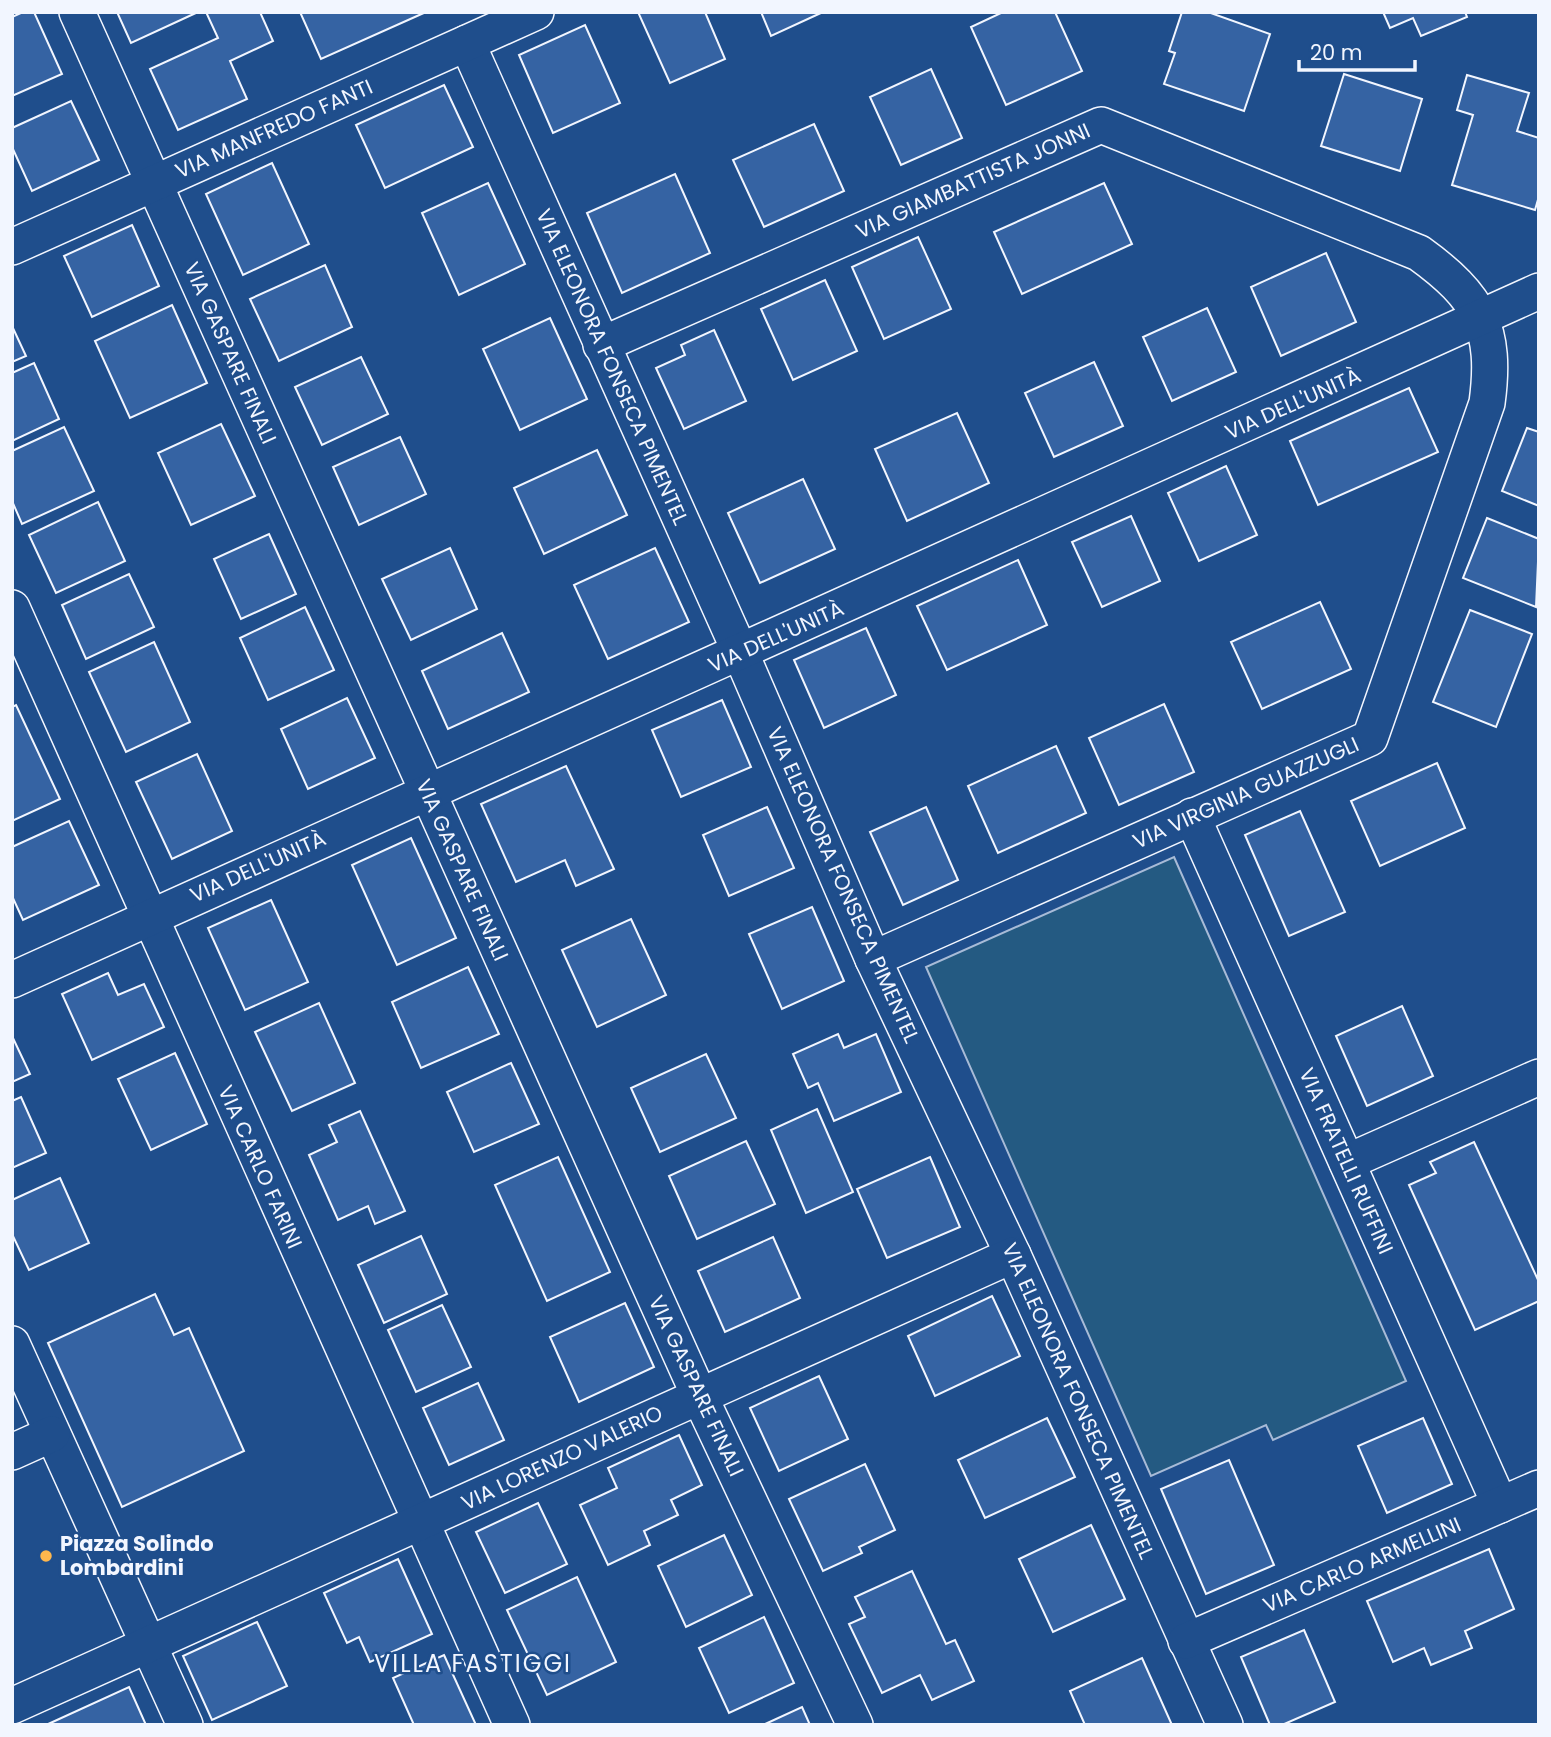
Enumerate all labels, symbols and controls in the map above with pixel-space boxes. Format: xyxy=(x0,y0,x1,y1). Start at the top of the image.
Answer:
scale bar xyxy=(1299,28,1414,72)
text: 20 m xyxy=(1310,38,1363,67)
street label: VIA MANFREDO FANTI xyxy=(170,72,377,185)
street label: VIA GIAMBATTISTA JONNI xyxy=(851,116,1095,245)
street label: VIA ELEONORA FONSECA PIMENTEL xyxy=(529,204,695,529)
street label: VIA GASPARE FINALI xyxy=(177,257,284,448)
street label: VIA DELL'UNITÀ xyxy=(1220,361,1365,446)
street label: VIA DELL'UNITÀ xyxy=(703,594,848,679)
street label: VIA ELEONORA FONSECA PIMENTEL xyxy=(760,722,926,1047)
street label: VIA VIRGINIA GUAZZUGLI xyxy=(1128,730,1363,856)
street label: VIA GASPARE FINALI xyxy=(409,774,516,965)
street label: VIA DELL'UNITÀ xyxy=(185,824,330,909)
street label: VIA FRATELLI RUFFINI xyxy=(1292,1063,1401,1258)
street label: VIA CARLO FARINI xyxy=(211,1080,310,1253)
street label: VIA ELEONORA FONSECA PIMENTEL xyxy=(995,1238,1161,1563)
street label: VIA GASPARE FINALI xyxy=(642,1291,751,1481)
street label: VIA LORENZO VALERIO xyxy=(456,1398,667,1517)
street label: VIA CARLO ARMELLINI xyxy=(1258,1510,1465,1619)
place label: Piazza Solindo Lombardini xyxy=(60,1529,214,1582)
marker: Piazza Solindo Lombardini xyxy=(38,1548,54,1564)
district label: VILLA FASTIGGI xyxy=(374,1647,572,1680)

